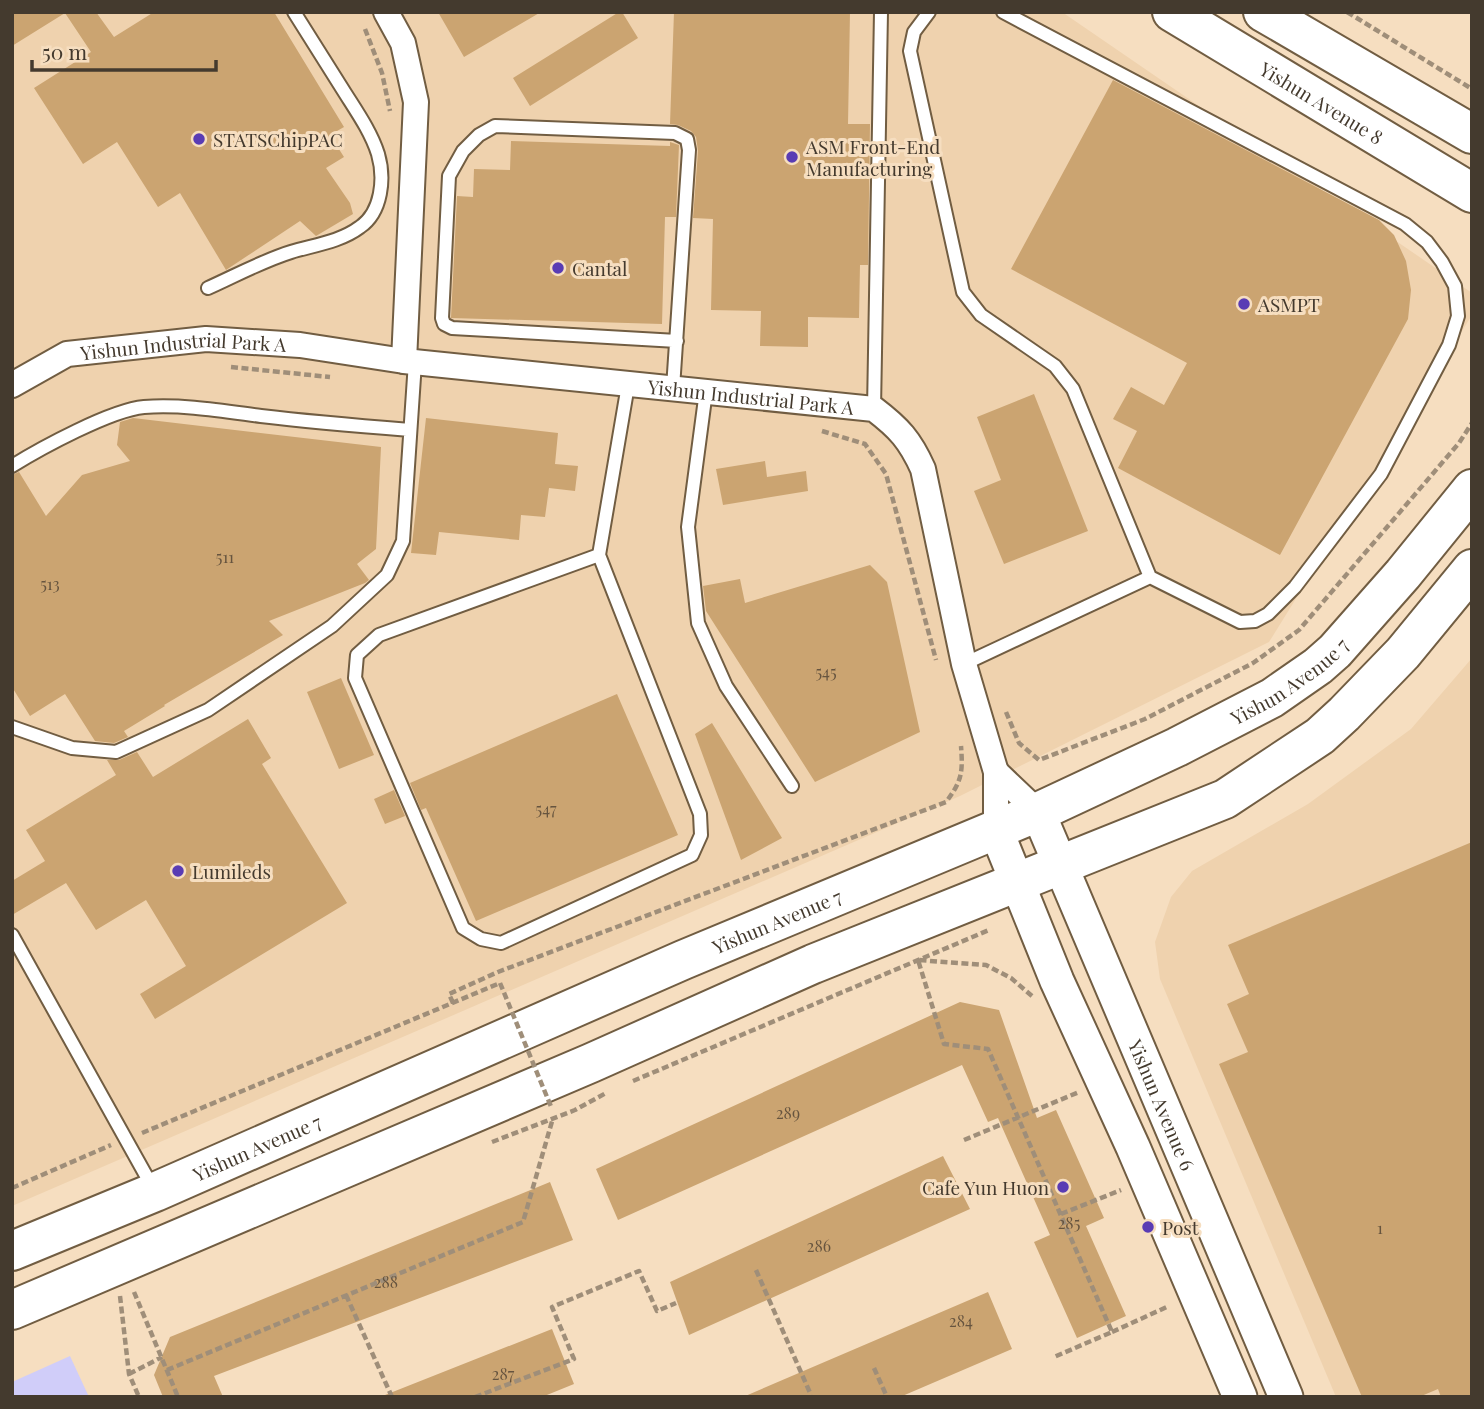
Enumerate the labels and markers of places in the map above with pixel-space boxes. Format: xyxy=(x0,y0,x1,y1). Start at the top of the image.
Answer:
place label: STATSChipPAC xyxy=(213,126,343,152)
marker: STATSChipPAC xyxy=(191,131,207,147)
place label: ASM Front-End Manufacturing xyxy=(805,133,940,181)
marker: ASM Front-End Manufacturing xyxy=(784,149,800,165)
place label: Cantal xyxy=(572,255,628,281)
marker: Cantal xyxy=(550,260,566,276)
place label: ASMPT xyxy=(1257,291,1320,317)
marker: ASMPT xyxy=(1236,296,1252,312)
place label: Lumileds xyxy=(192,858,271,884)
marker: Lumileds xyxy=(170,863,186,879)
place label: Cafe Yun Huon xyxy=(922,1174,1050,1200)
marker: Cafe Yun Huon xyxy=(1055,1179,1071,1195)
place label: Post xyxy=(1162,1214,1199,1240)
marker: Post xyxy=(1140,1219,1156,1235)

